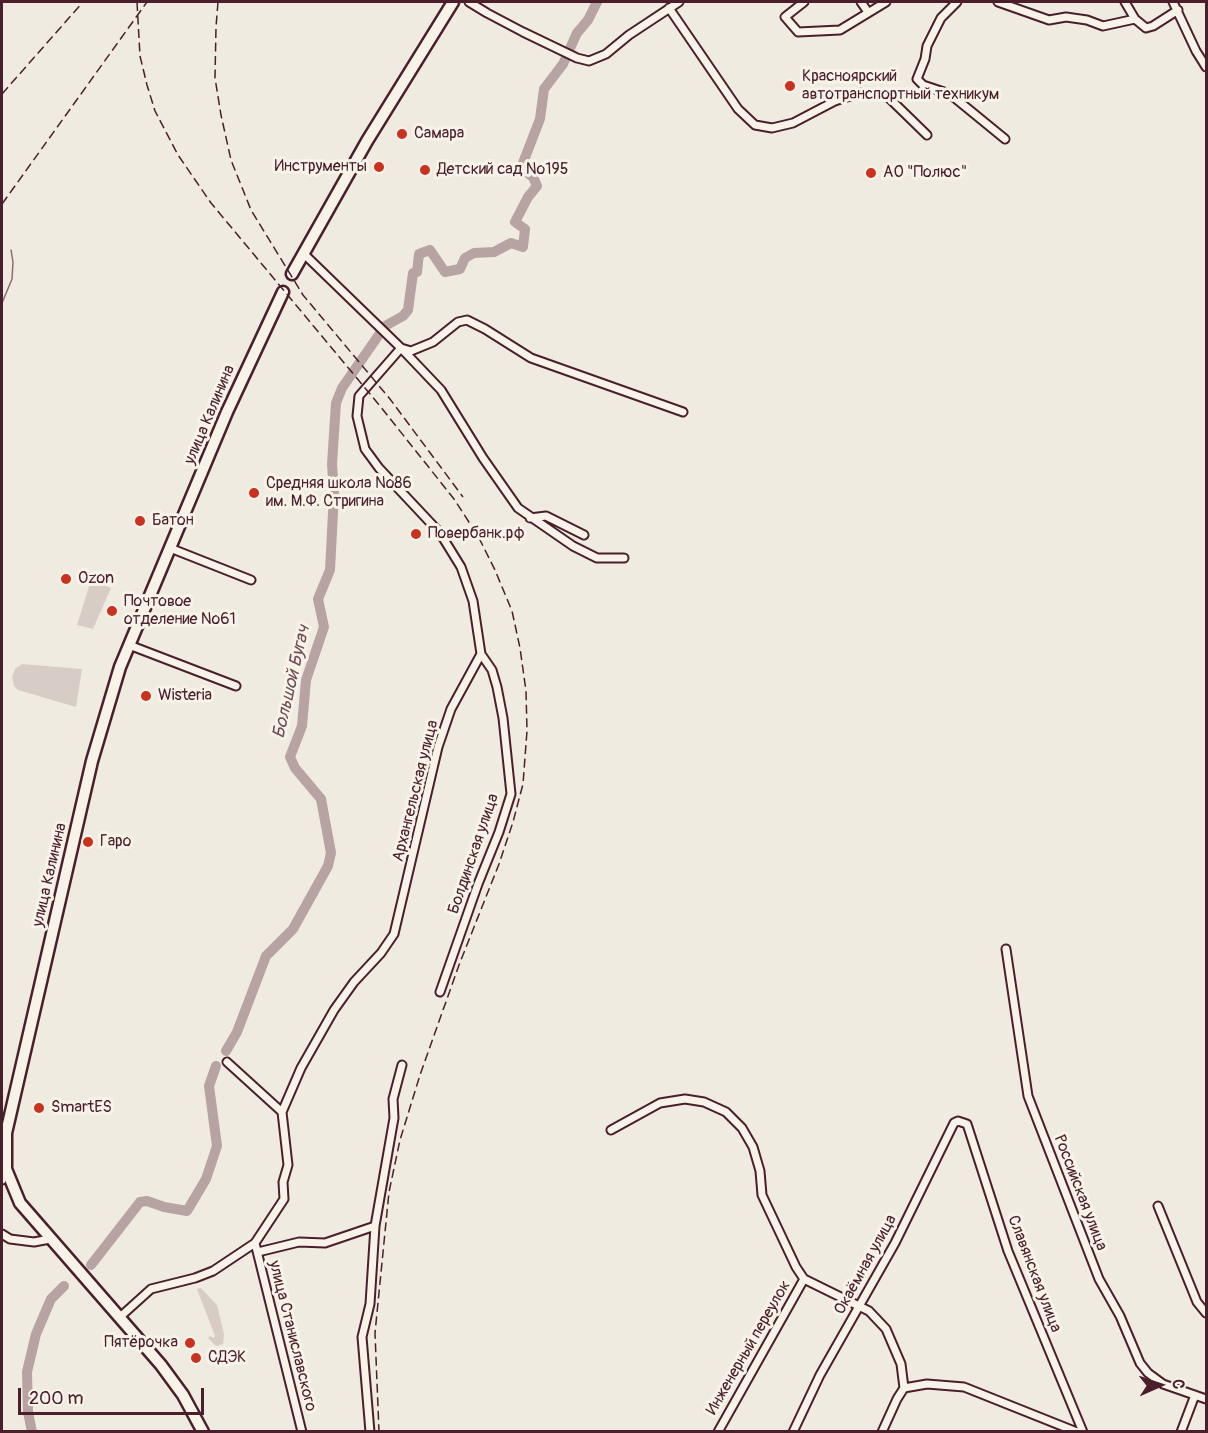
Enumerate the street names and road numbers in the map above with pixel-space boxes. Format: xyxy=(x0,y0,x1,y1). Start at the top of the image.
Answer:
street label: улица Калинина xyxy=(180,362,240,468)
street label: Архангельская улица xyxy=(389,718,443,864)
street label: Болдинская улица xyxy=(444,791,504,917)
street label: улица Калинина xyxy=(29,821,71,929)
street label: Российская улица xyxy=(1049,1132,1111,1254)
street label: Окаёмная улица xyxy=(831,1212,901,1318)
street label: Славянская улица xyxy=(1003,1213,1065,1335)
street label: улица Станиславского xyxy=(264,1259,320,1413)
street label: Инженерный переулок xyxy=(703,1277,795,1419)

